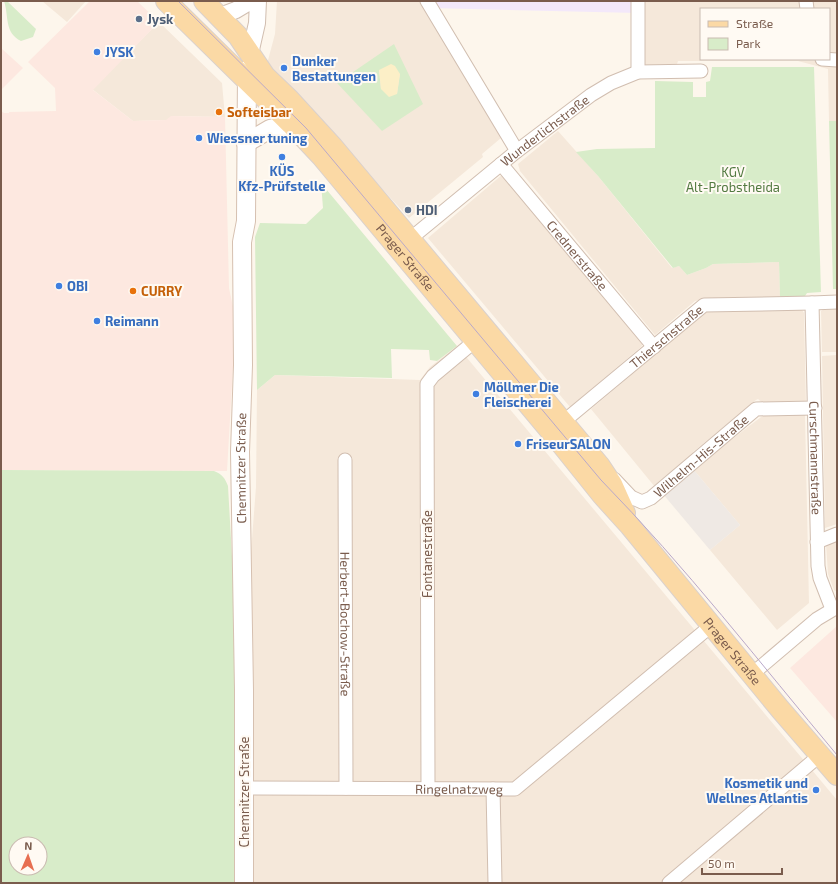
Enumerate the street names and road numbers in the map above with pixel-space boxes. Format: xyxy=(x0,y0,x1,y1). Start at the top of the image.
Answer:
street label: Wunderlichstraße xyxy=(497,91,592,169)
street label: Crednerstraße xyxy=(543,217,611,294)
street label: Prager Straße xyxy=(373,220,438,294)
street label: Thierschstraße xyxy=(626,301,706,372)
street label: Curschmannstraße xyxy=(806,401,825,515)
street label: Wilhelm-His-Straße xyxy=(650,411,752,501)
street label: Chemnitzer Straße xyxy=(232,412,249,524)
street label: Fontanestraße xyxy=(419,510,435,598)
street label: Herbert-Bochow-Straße xyxy=(337,552,354,696)
street label: Prager Straße xyxy=(700,614,765,688)
street label: Chemnitzer Straße xyxy=(236,737,252,847)
street label: Ringelnatzweg xyxy=(415,781,503,797)

